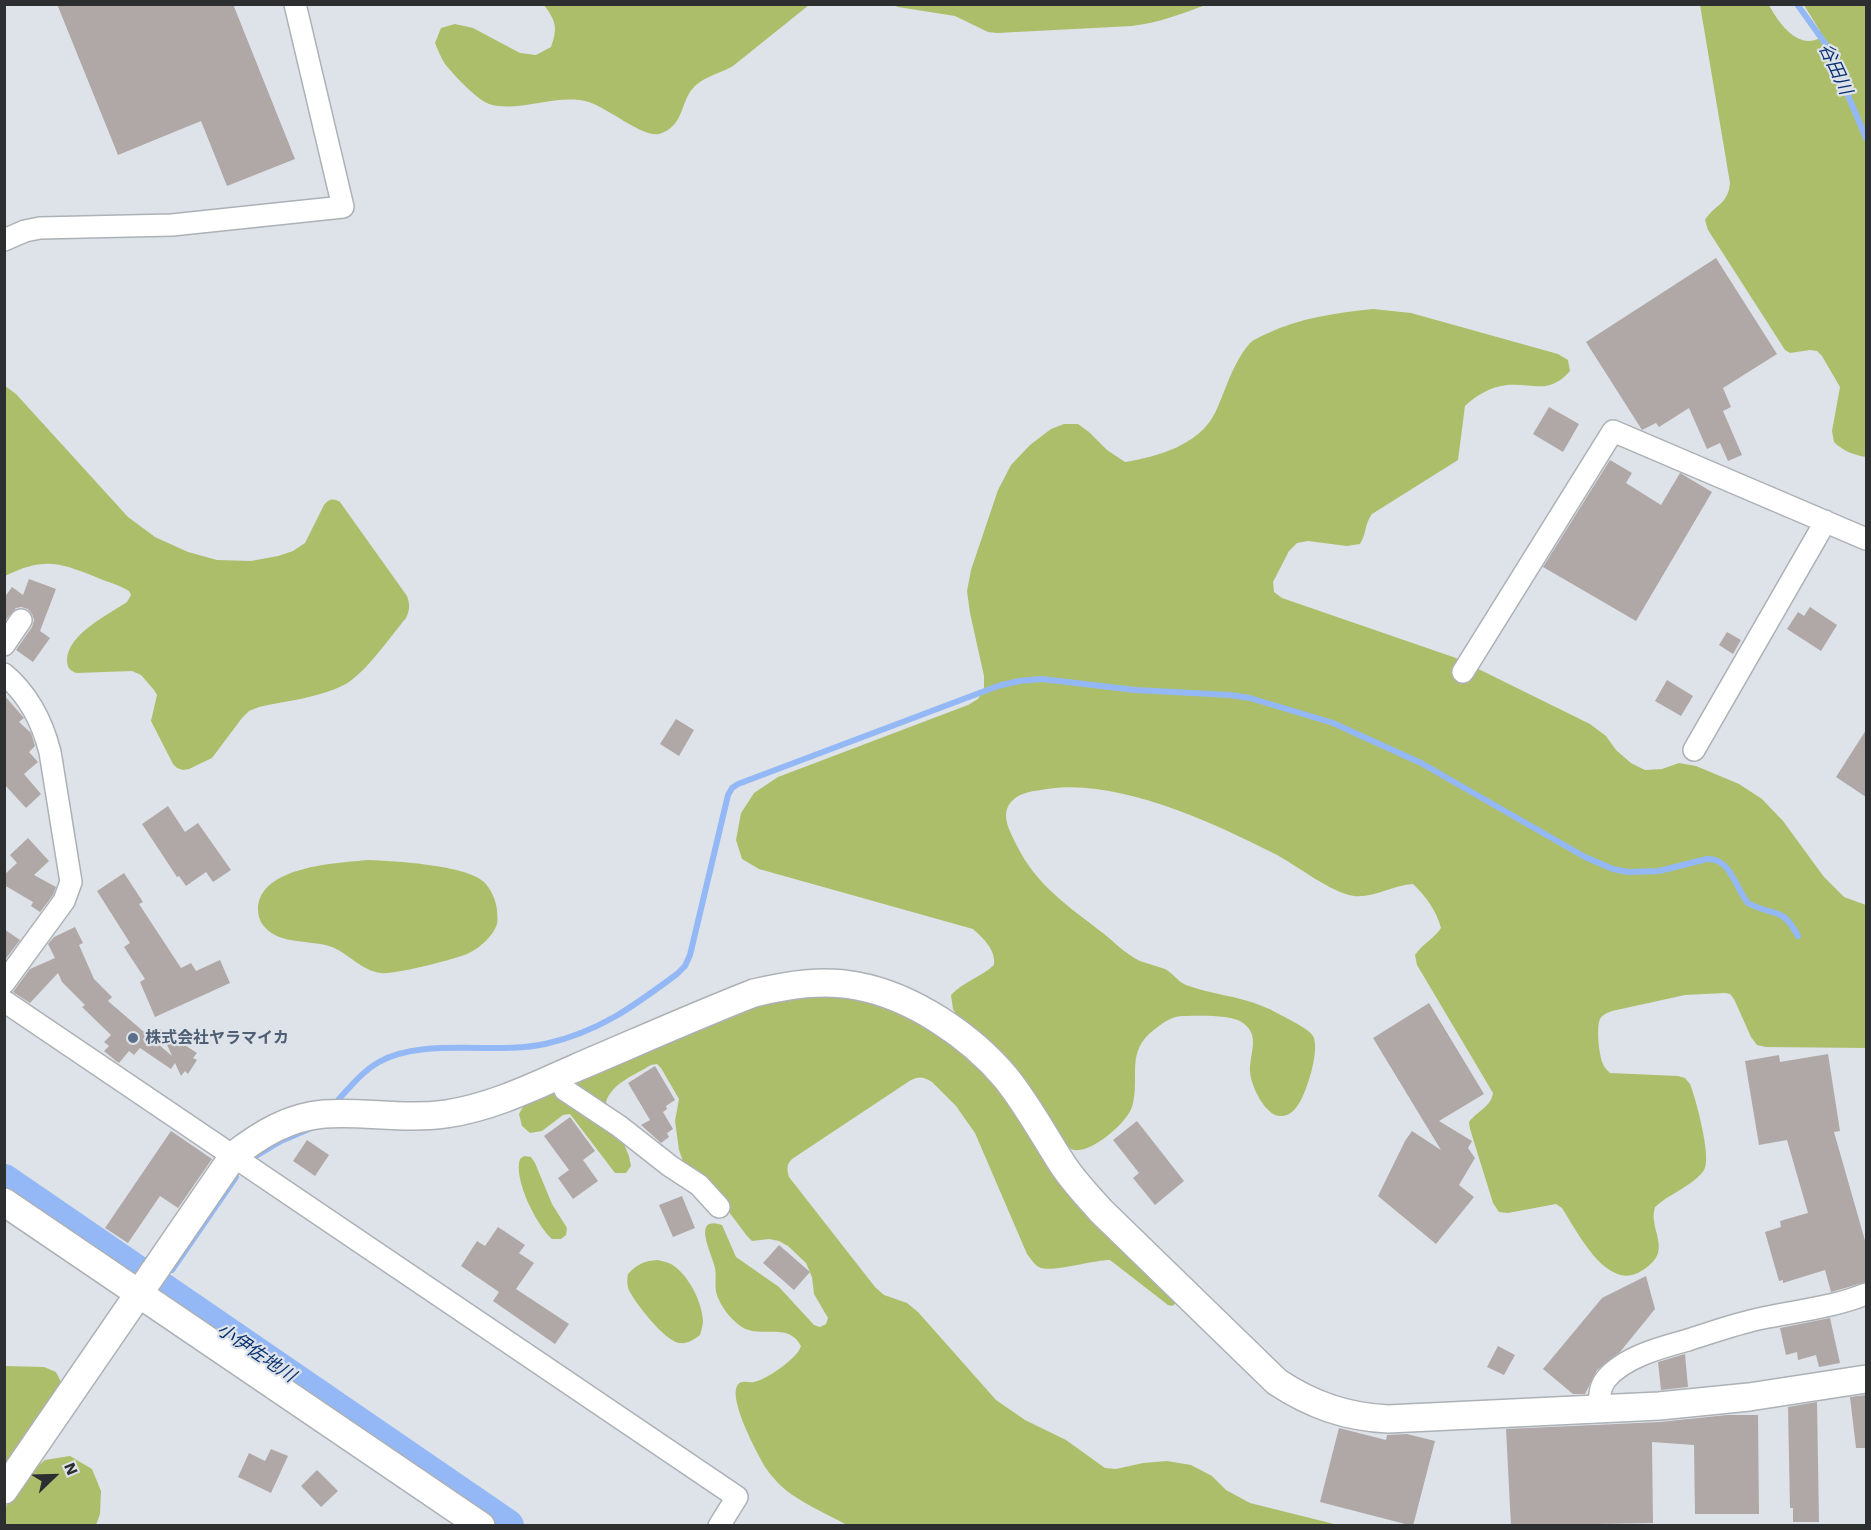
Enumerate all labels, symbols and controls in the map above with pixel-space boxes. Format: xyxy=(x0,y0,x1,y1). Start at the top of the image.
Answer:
water label: 谷田川 xyxy=(1814,40,1856,98)
place label: 株式会社ヤラマイカ xyxy=(145,1028,289,1048)
marker: 株式会社ヤラマイカ xyxy=(126,1031,140,1045)
water label: 小伊佐地川 xyxy=(213,1319,299,1387)
north arrow xyxy=(24,1446,84,1506)
text: N xyxy=(60,1460,82,1478)

